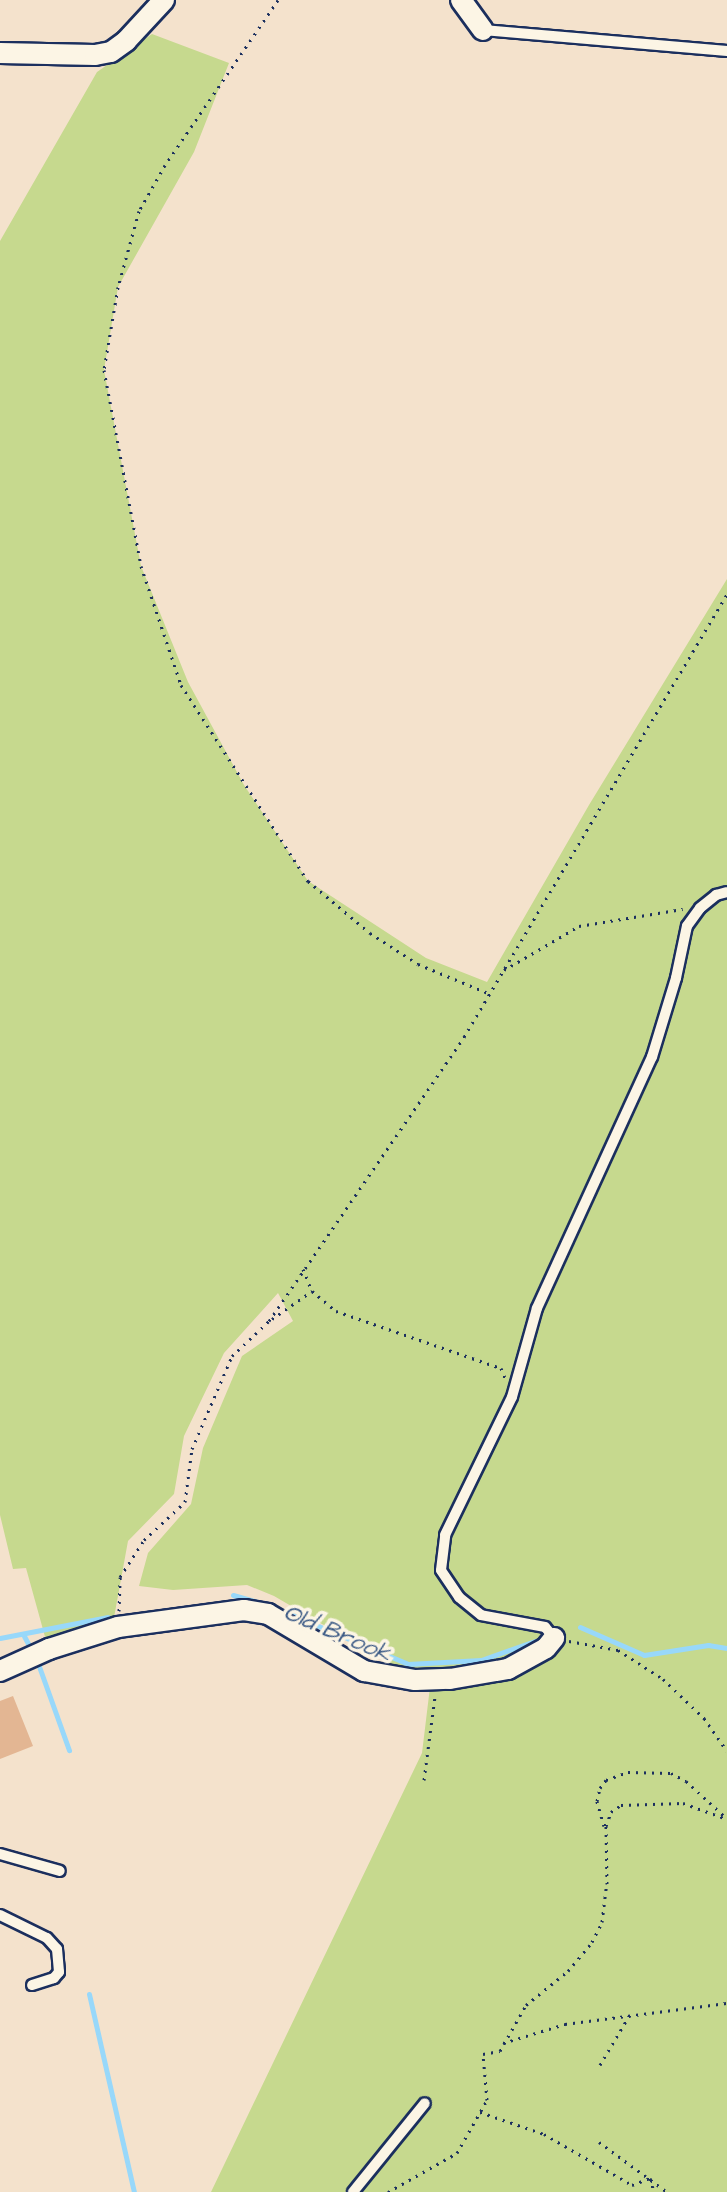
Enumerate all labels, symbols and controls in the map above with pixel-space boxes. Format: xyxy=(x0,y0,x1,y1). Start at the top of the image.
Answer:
water label: Old Brook xyxy=(279,1599,395,1669)

